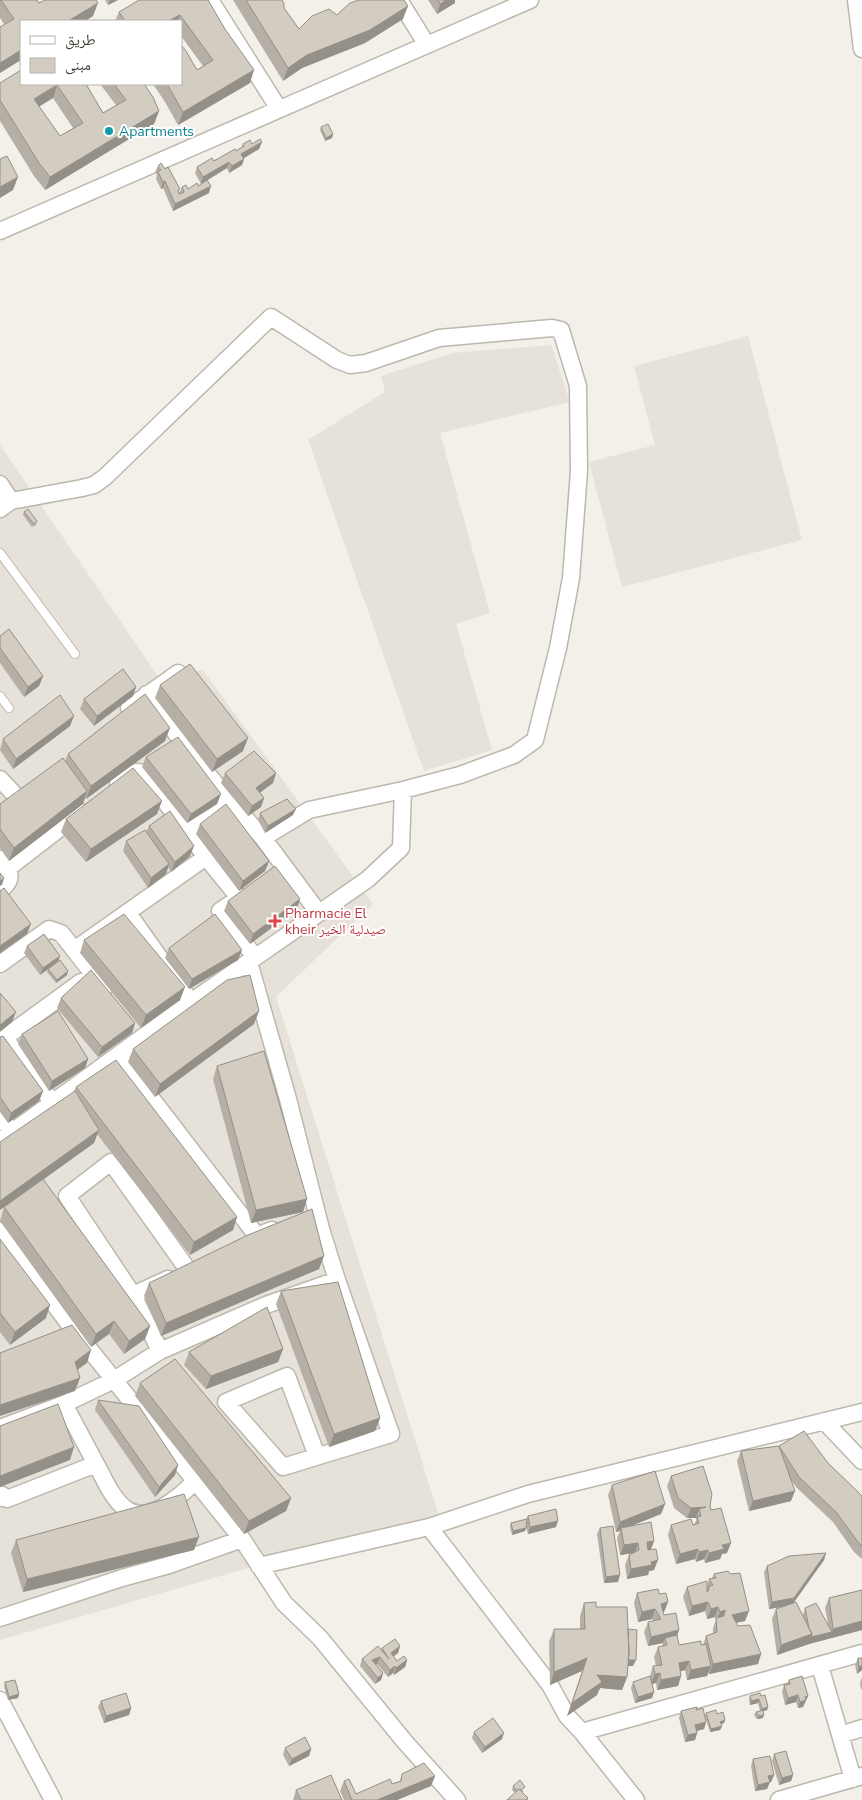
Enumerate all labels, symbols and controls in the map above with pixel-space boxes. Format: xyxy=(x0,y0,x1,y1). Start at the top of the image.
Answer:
legend xyxy=(20,20,182,85)
text: طريق xyxy=(65,30,96,50)
text: مبنى xyxy=(65,55,91,75)
place label: Apartments xyxy=(119,122,194,141)
marker: Apartments xyxy=(103,125,115,137)
place label: Pharmacie El kheir صيدلية الخير xyxy=(285,904,386,939)
marker: Pharmacie El kheir صيدلية الخير xyxy=(269,915,281,927)

